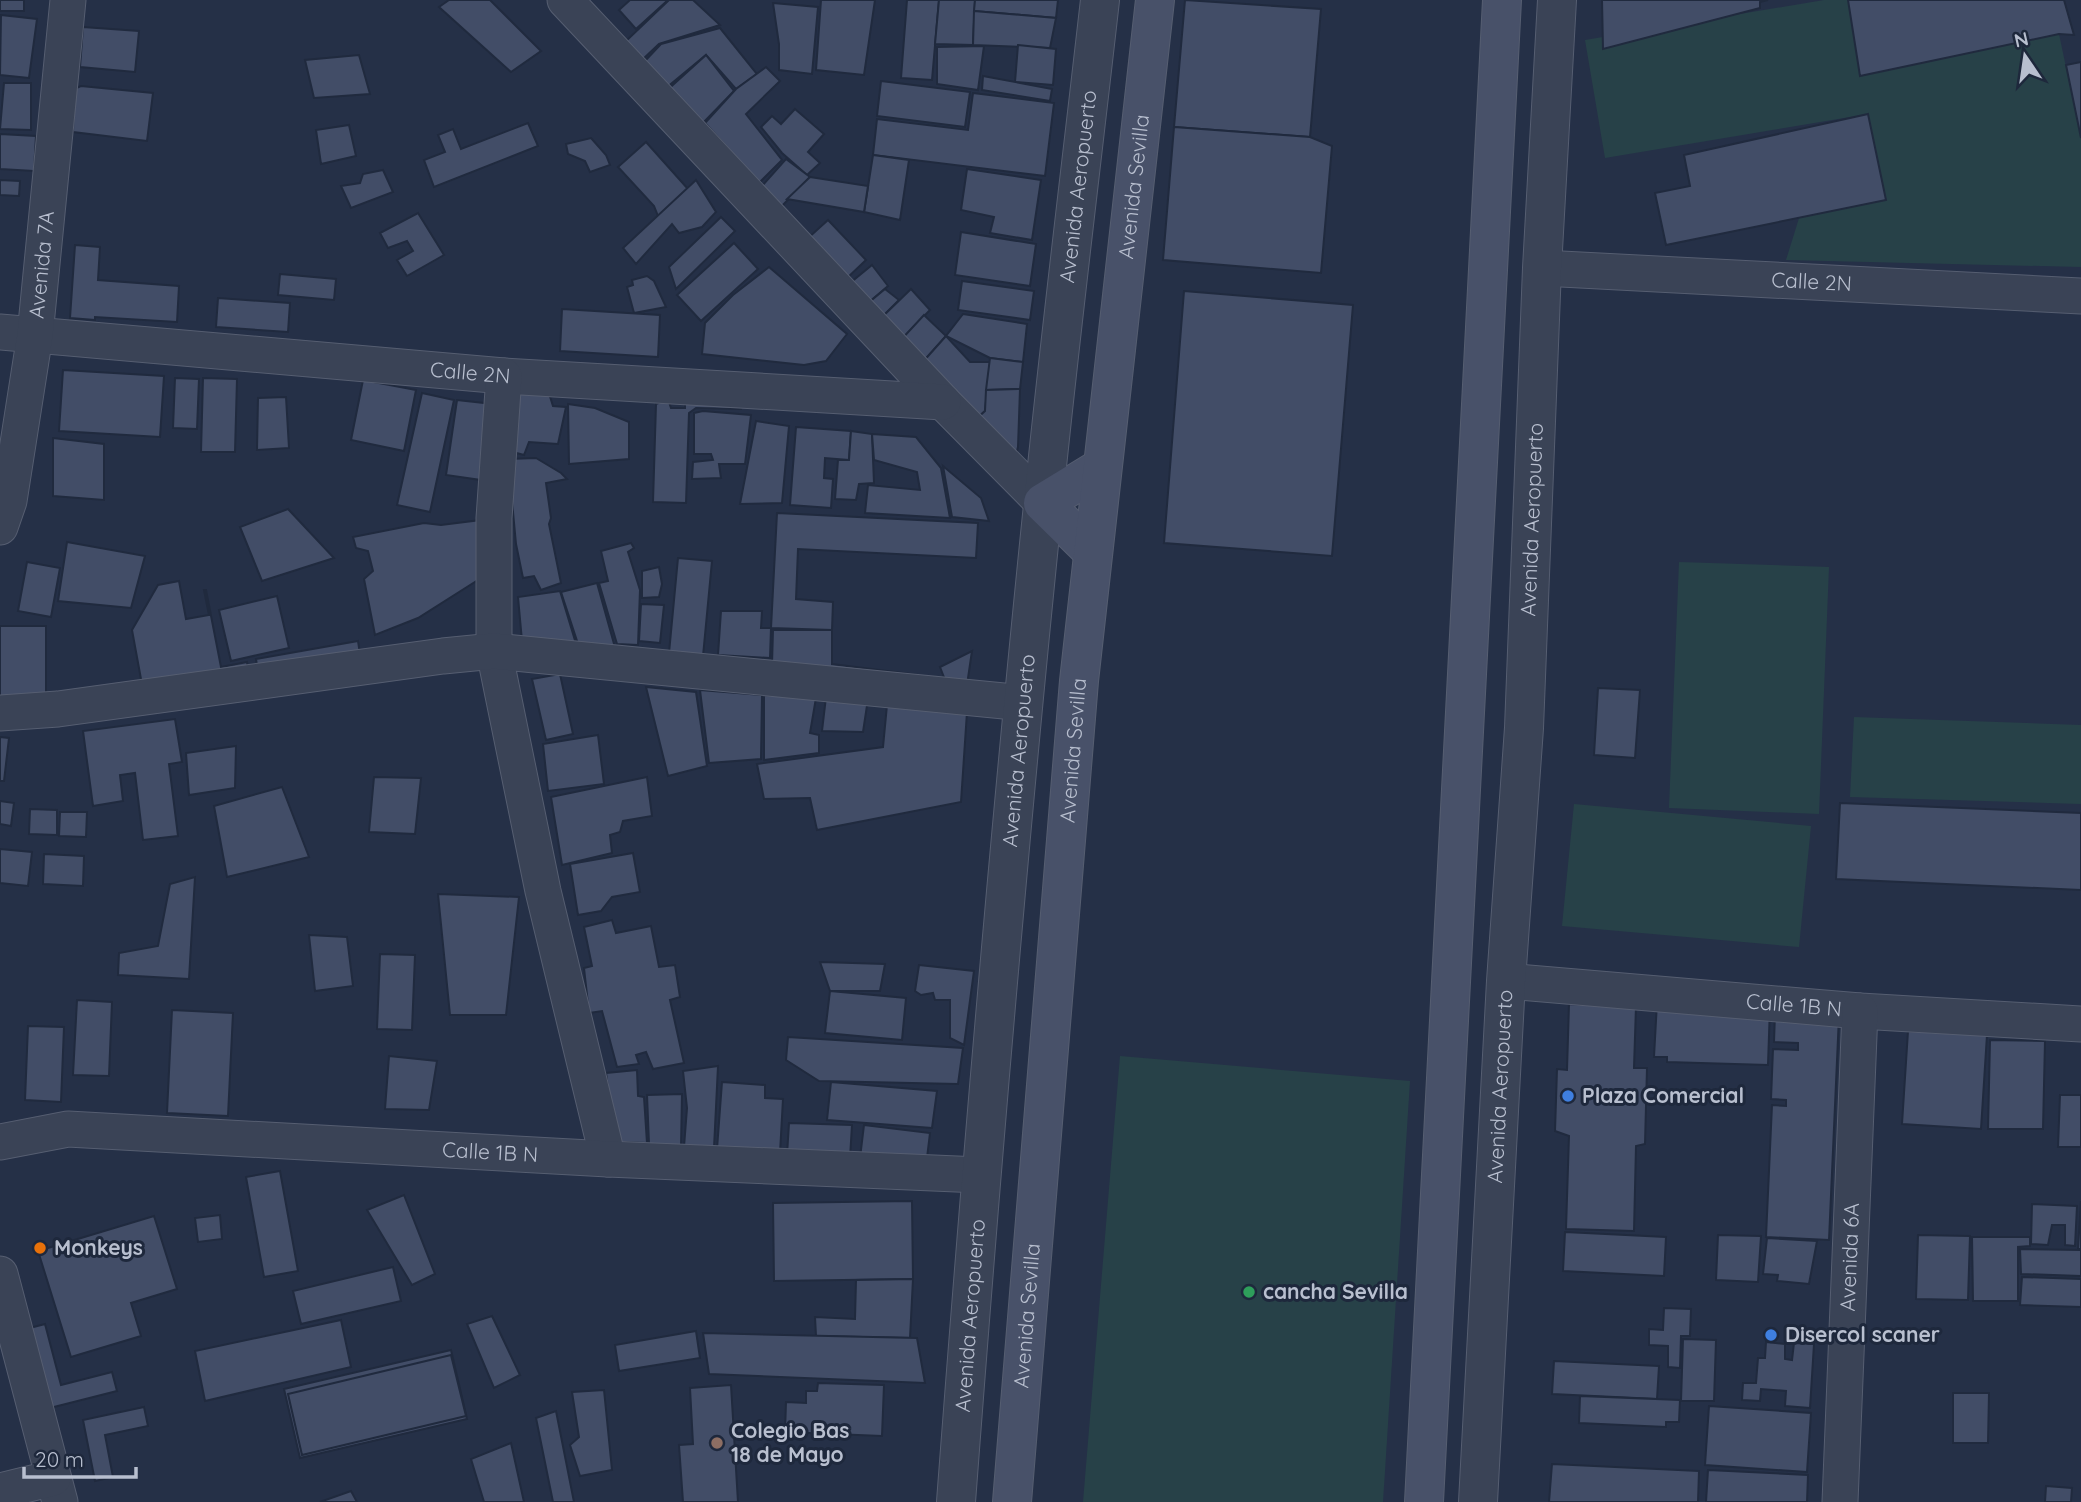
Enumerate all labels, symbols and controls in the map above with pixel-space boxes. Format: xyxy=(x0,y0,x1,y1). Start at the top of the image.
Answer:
north arrow xyxy=(1990,21,2060,91)
text: N xyxy=(2012,26,2031,53)
street label: Avenida Aeropuerto xyxy=(1053,89,1102,284)
street label: Avenida Sevilla xyxy=(1112,113,1154,260)
street label: Avenida 7A xyxy=(23,210,59,320)
street label: Calle 2N xyxy=(1771,266,1853,296)
street label: Calle 2N xyxy=(429,356,512,389)
street label: Avenida Aeropuerto xyxy=(1514,422,1548,617)
street label: Avenida Aeropuerto xyxy=(996,653,1040,848)
street label: Avenida Sevilla xyxy=(1053,677,1091,824)
street label: Calle 1B N xyxy=(1745,987,1843,1021)
street label: Avenida Aeropuerto xyxy=(1481,989,1518,1184)
place label: Plaza Comercial xyxy=(1582,1082,1744,1108)
marker: Plaza Comercial xyxy=(1560,1088,1576,1104)
street label: Calle 1B N xyxy=(442,1136,539,1167)
street label: Avenida 6A xyxy=(1834,1202,1864,1312)
street label: Avenida Aeropuerto xyxy=(949,1218,990,1413)
place label: Monkeys xyxy=(54,1234,143,1260)
marker: Monkeys xyxy=(32,1240,48,1256)
street label: Avenida Sevilla xyxy=(1007,1242,1045,1389)
place label: cancha Sevilla xyxy=(1263,1278,1408,1304)
marker: cancha Sevilla xyxy=(1241,1284,1257,1300)
place label: Disercol scaner xyxy=(1785,1321,1940,1347)
marker: Disercol scaner xyxy=(1763,1327,1779,1343)
place label: Colegio Bas 18 de Mayo xyxy=(731,1417,849,1467)
marker: Colegio Bas 18 de Mayo xyxy=(709,1435,725,1451)
scale bar xyxy=(24,1436,136,1480)
text: 20 m xyxy=(35,1446,84,1472)

